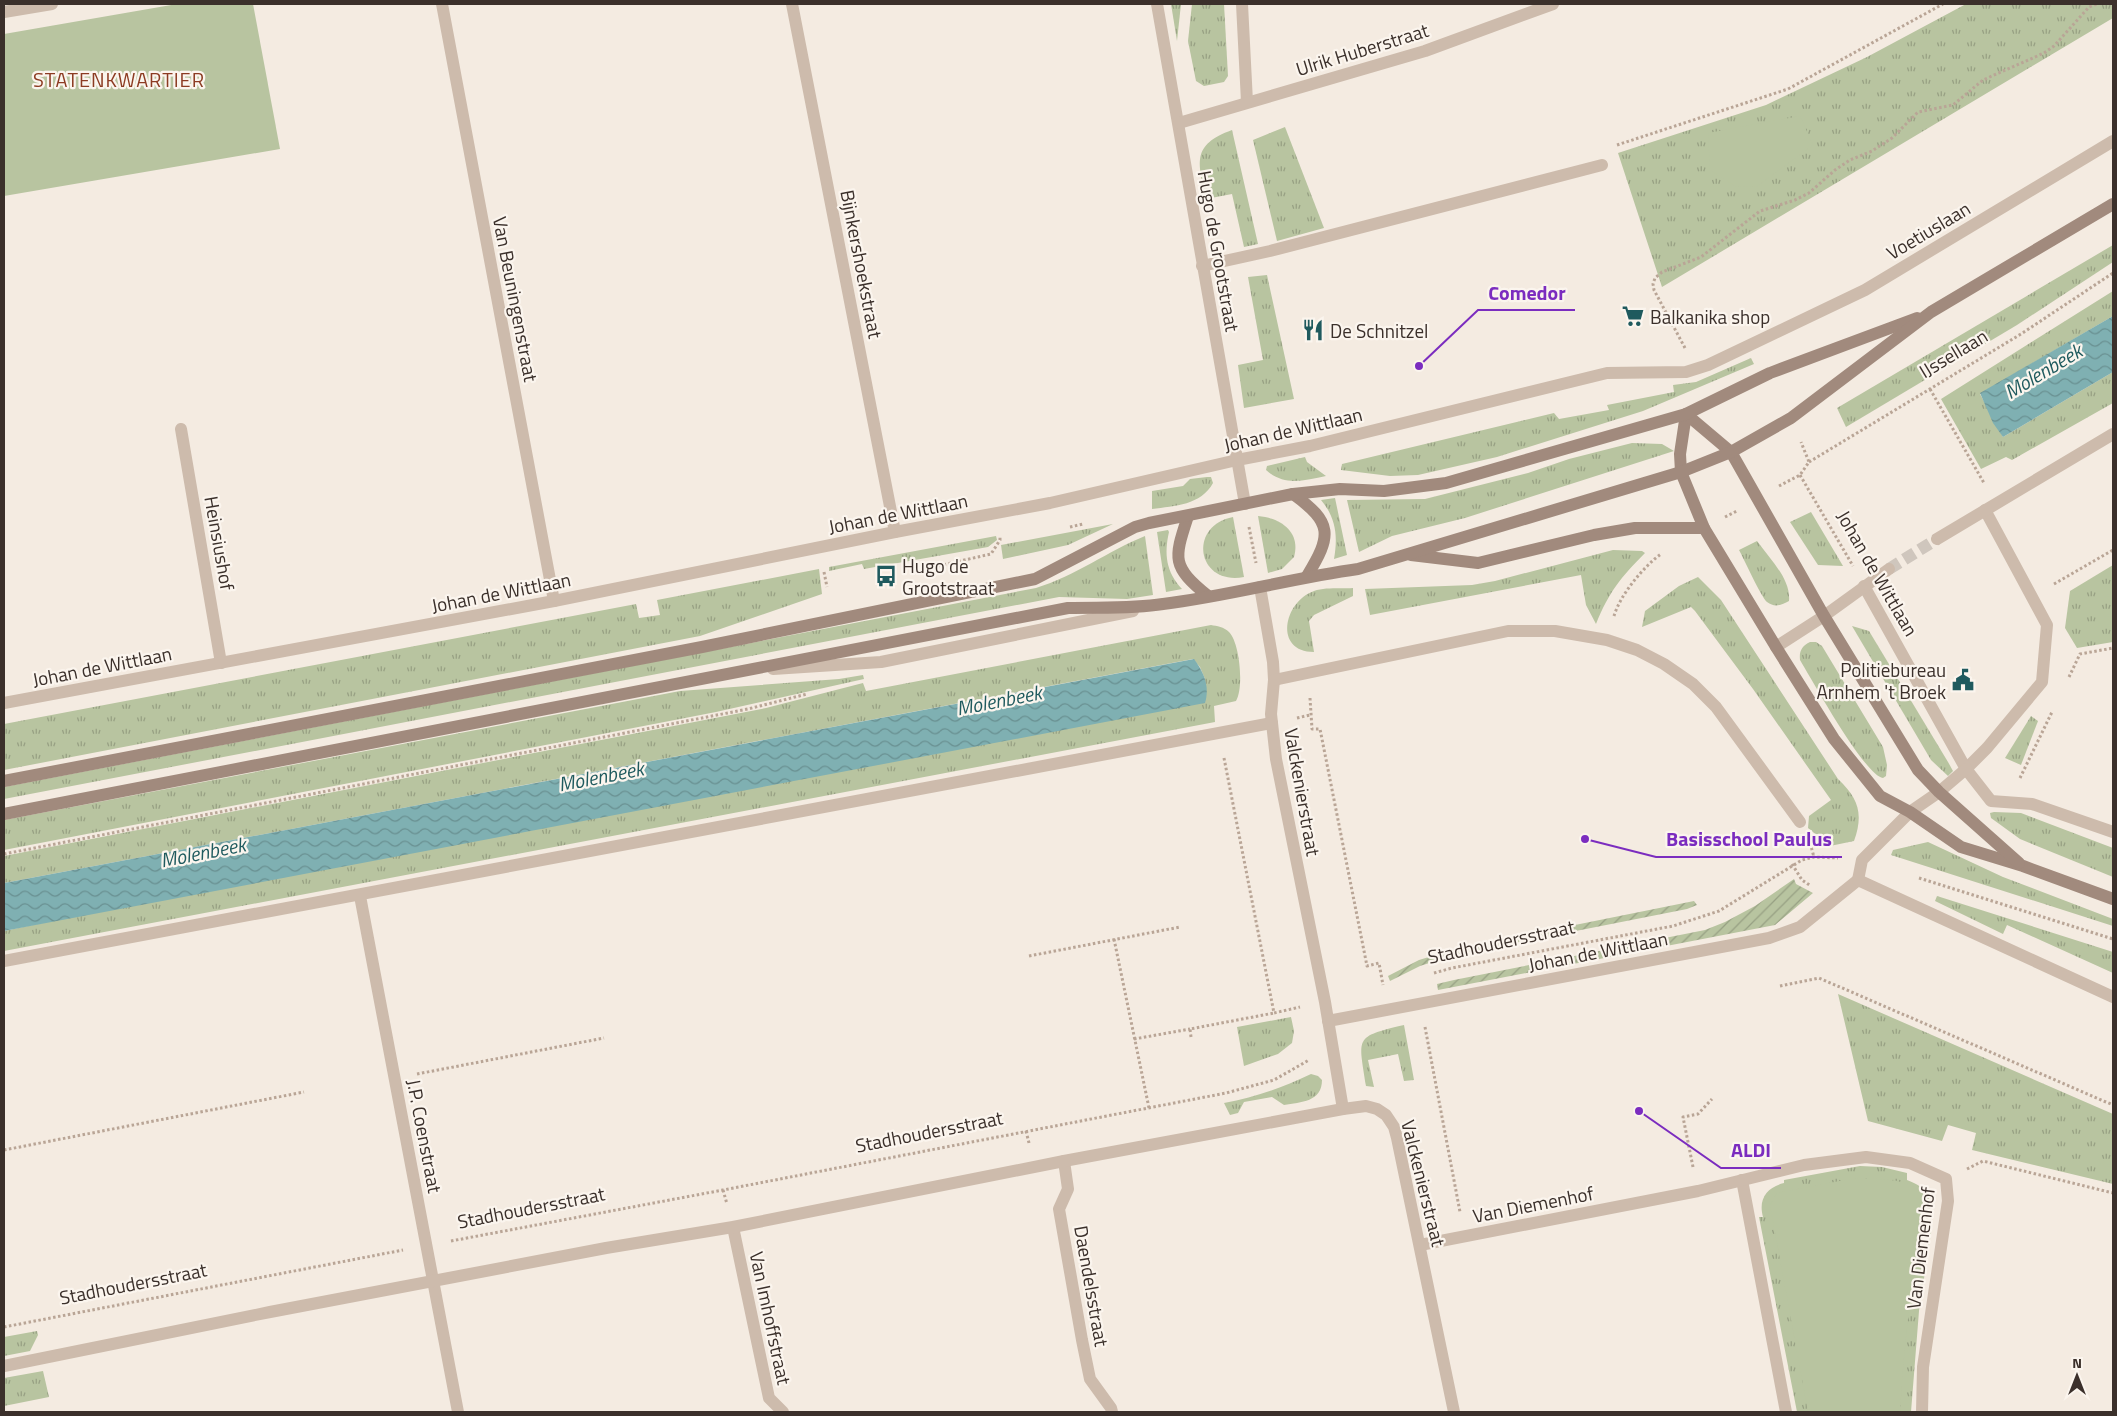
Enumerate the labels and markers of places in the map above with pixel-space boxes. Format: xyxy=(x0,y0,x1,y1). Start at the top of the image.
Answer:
callout: Comedor xyxy=(1478,275,1575,310)
place label: Balkanika shop xyxy=(1650,302,1770,331)
supermarket icon: Balkanika shop xyxy=(1620,303,1646,329)
place label: De Schnitzel xyxy=(1330,316,1428,345)
restaurant icon: De Schnitzel xyxy=(1300,317,1326,343)
place label: Hugo de Grootstraat xyxy=(902,551,995,602)
bus stop icon: Hugo de Grootstraat xyxy=(873,563,899,589)
place label: Politiebureau Arnhem 't Broek xyxy=(1816,655,1946,706)
public building icon: Politiebureau Arnhem 't Broek xyxy=(1950,667,1976,693)
callout: Basisschool Paulus xyxy=(1656,822,1842,857)
callout: ALDI xyxy=(1721,1133,1781,1168)

